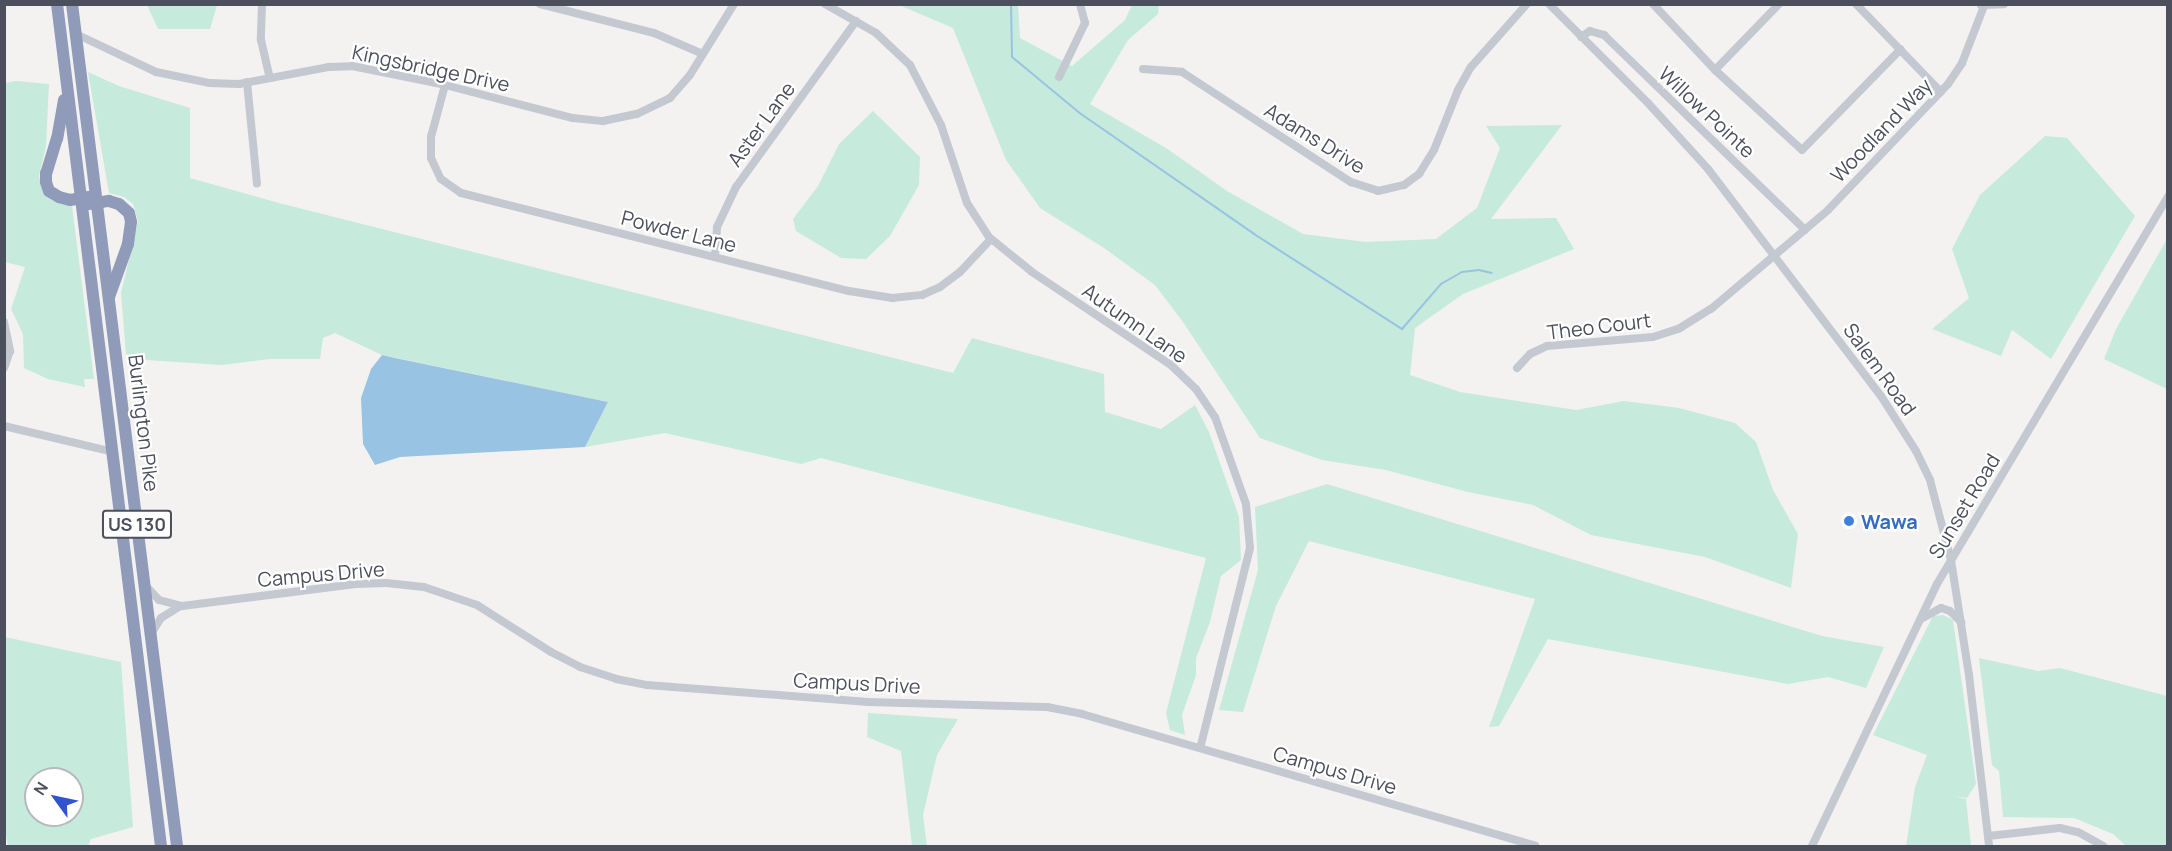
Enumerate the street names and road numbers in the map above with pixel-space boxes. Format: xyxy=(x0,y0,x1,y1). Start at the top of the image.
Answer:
street label: Kingsbridge Drive xyxy=(350,40,512,96)
street label: Willow Pointe xyxy=(1654,61,1760,163)
street label: Woodland Way xyxy=(1825,73,1937,187)
street label: Aster Lane xyxy=(722,77,800,171)
street label: Adams Drive xyxy=(1260,98,1370,178)
street label: Powder Lane xyxy=(619,205,739,257)
street label: Autumn Lane xyxy=(1078,278,1192,368)
street label: Theo Court xyxy=(1546,308,1652,344)
street label: Salem Road xyxy=(1839,318,1921,420)
street label: Burlington Pike xyxy=(124,353,164,493)
street label: Sunset Road xyxy=(1923,449,2005,563)
road number: US 130 xyxy=(101,509,173,539)
street label: Campus Drive xyxy=(257,556,385,592)
street label: Campus Drive xyxy=(793,668,921,698)
street label: Campus Drive xyxy=(1270,741,1400,799)

